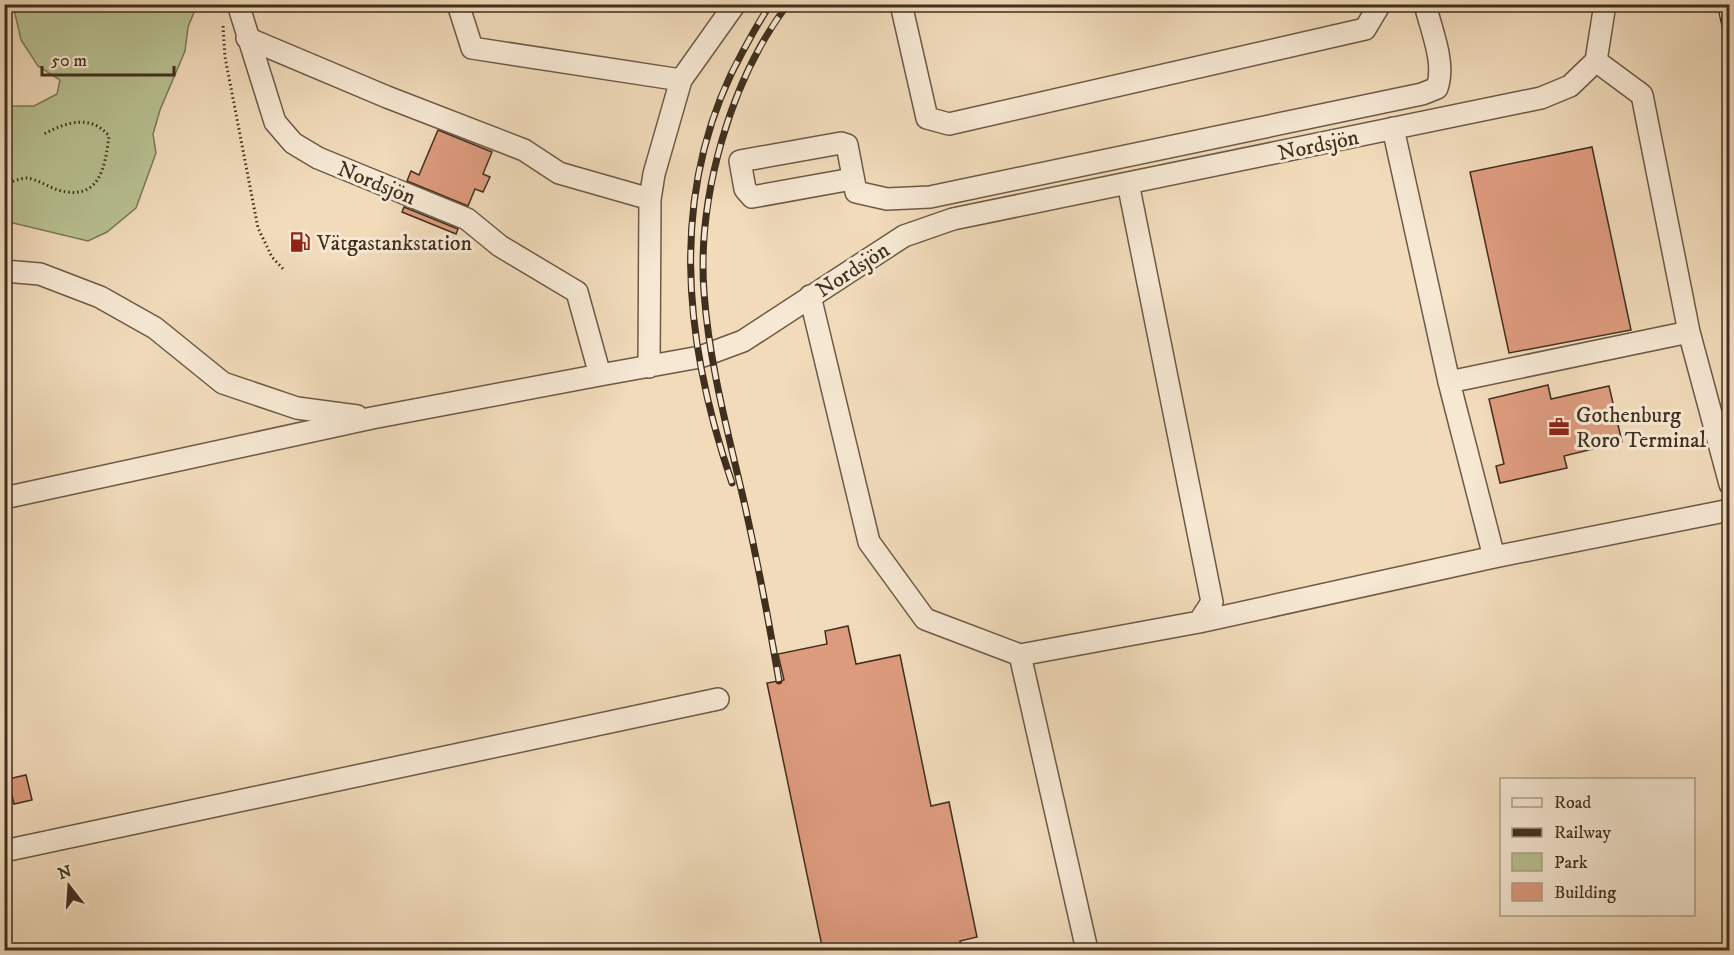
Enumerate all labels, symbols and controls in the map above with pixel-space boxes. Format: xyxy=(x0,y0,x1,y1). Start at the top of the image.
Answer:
scale bar xyxy=(42,39,174,77)
text: 50 m xyxy=(51,50,87,72)
street label: Nordsjön xyxy=(1275,124,1362,167)
street label: Nordsjön xyxy=(333,155,420,211)
fuel station icon: Vätgastankstation xyxy=(288,230,312,254)
place label: Vätgastankstation xyxy=(316,230,473,257)
street label: Nordsjön xyxy=(811,236,895,304)
place label: Gothenburg Roro Terminal xyxy=(1576,402,1707,454)
office icon: Gothenburg Roro Terminal xyxy=(1547,415,1571,439)
legend xyxy=(1500,778,1695,916)
text: Road xyxy=(1554,792,1591,814)
text: Railway xyxy=(1554,822,1612,844)
text: Park xyxy=(1554,852,1588,874)
north arrow xyxy=(39,856,99,916)
text: N xyxy=(56,861,74,884)
text: Building xyxy=(1554,882,1616,904)

